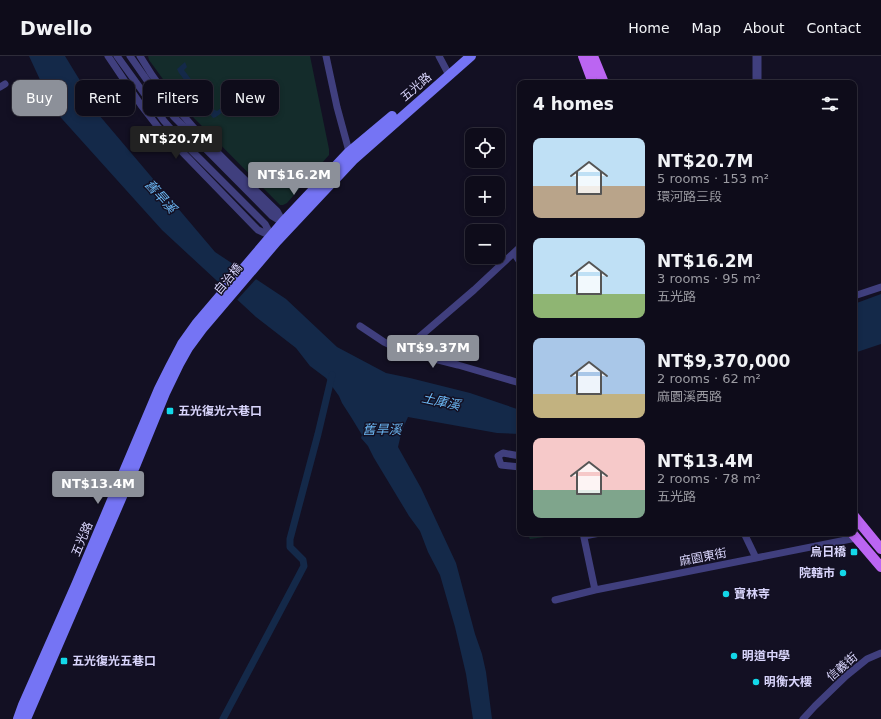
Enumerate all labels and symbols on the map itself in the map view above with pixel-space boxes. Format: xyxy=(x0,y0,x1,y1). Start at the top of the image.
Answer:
street label: 五光路 xyxy=(398,70,434,104)
pin: NT$20.7M xyxy=(135,126,217,160)
pin: NT$16.2M xyxy=(253,162,335,196)
water label: 舊旱溪 xyxy=(142,177,181,217)
street label: 自治橋 xyxy=(211,261,245,297)
pin: NT$9.37M xyxy=(392,335,474,369)
water label: 土庫溪 xyxy=(420,390,463,413)
place label: 五光復光六巷口 xyxy=(178,404,262,418)
marker: 五光復光六巷口 xyxy=(165,406,175,416)
water label: 舊旱溪 xyxy=(362,422,403,437)
pin: NT$13.4M xyxy=(57,471,139,505)
street label: 五光路 xyxy=(69,520,95,558)
place label: 烏日橋 xyxy=(810,545,847,559)
street label: 麻園東街 xyxy=(678,546,728,568)
marker: 烏日橋 xyxy=(849,547,859,557)
place label: 院轄市 xyxy=(799,566,835,580)
marker: 院轄市 xyxy=(838,568,848,578)
place label: 寶林寺 xyxy=(734,587,770,601)
marker: 寶林寺 xyxy=(721,589,731,599)
place label: 明道中學 xyxy=(742,649,790,663)
street label: 信義街 xyxy=(824,650,860,684)
marker: 明道中學 xyxy=(729,651,739,661)
place label: 五光復光五巷口 xyxy=(72,654,156,668)
marker: 五光復光五巷口 xyxy=(59,656,69,666)
place label: 明衡大樓 xyxy=(764,675,812,689)
marker: 明衡大樓 xyxy=(751,677,761,687)

